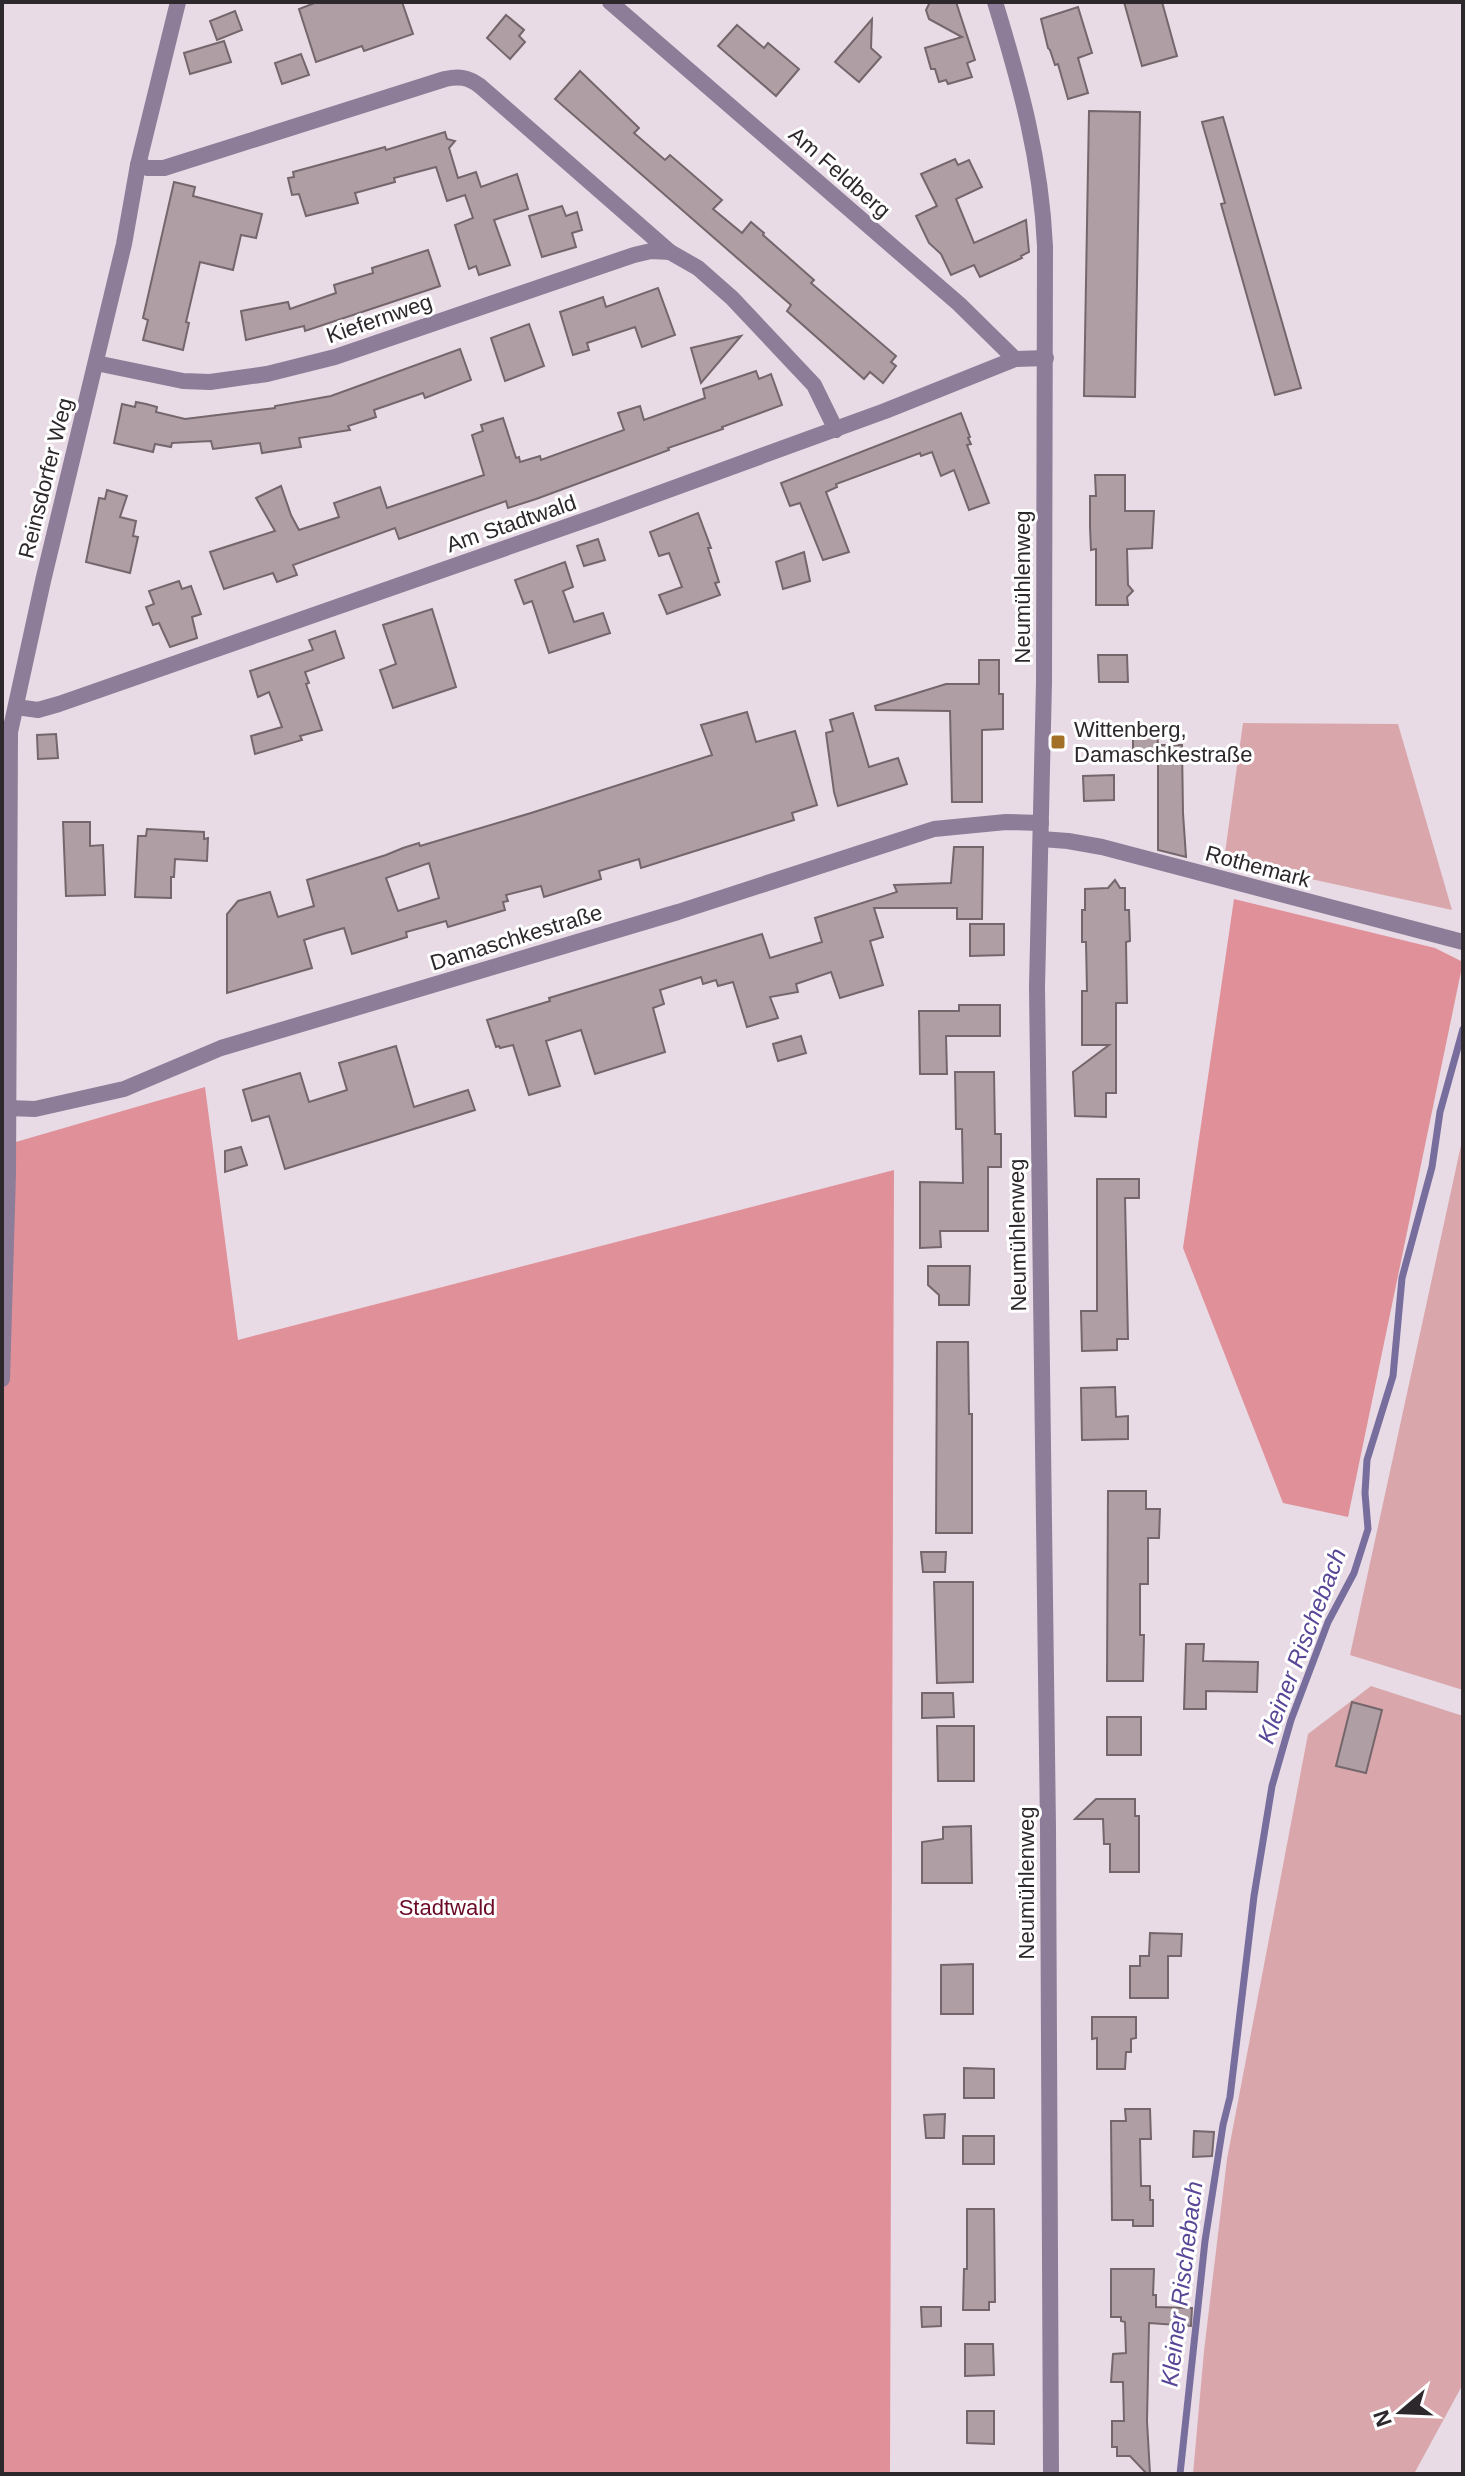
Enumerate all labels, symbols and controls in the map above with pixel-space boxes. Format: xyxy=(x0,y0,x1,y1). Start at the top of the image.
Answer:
street label: Am Feldberg xyxy=(784,122,895,223)
street label: Kiefernweg xyxy=(323,289,435,348)
street label: Reinsdorfer Weg xyxy=(13,395,78,561)
street label: Am Stadtwald xyxy=(443,490,579,557)
street label: Neumühlenweg xyxy=(1010,511,1035,663)
place label: Wittenberg, Damaschkestraße xyxy=(1074,717,1253,767)
marker: Wittenberg, Damaschkestraße xyxy=(1049,733,1067,751)
street label: Rothemark xyxy=(1203,840,1314,893)
street label: Damaschkestraße xyxy=(427,899,605,976)
street label: Neumühlenweg xyxy=(1004,1158,1031,1312)
water label: Kleiner Rischebach xyxy=(1252,1544,1351,1747)
street label: Neumühlenweg xyxy=(1014,1807,1039,1959)
park label: Stadtwald xyxy=(399,1895,495,1920)
water label: Kleiner Rischebach xyxy=(1156,2180,1208,2388)
north arrow xyxy=(1361,2372,1441,2452)
text: N xyxy=(1368,2407,1397,2430)

